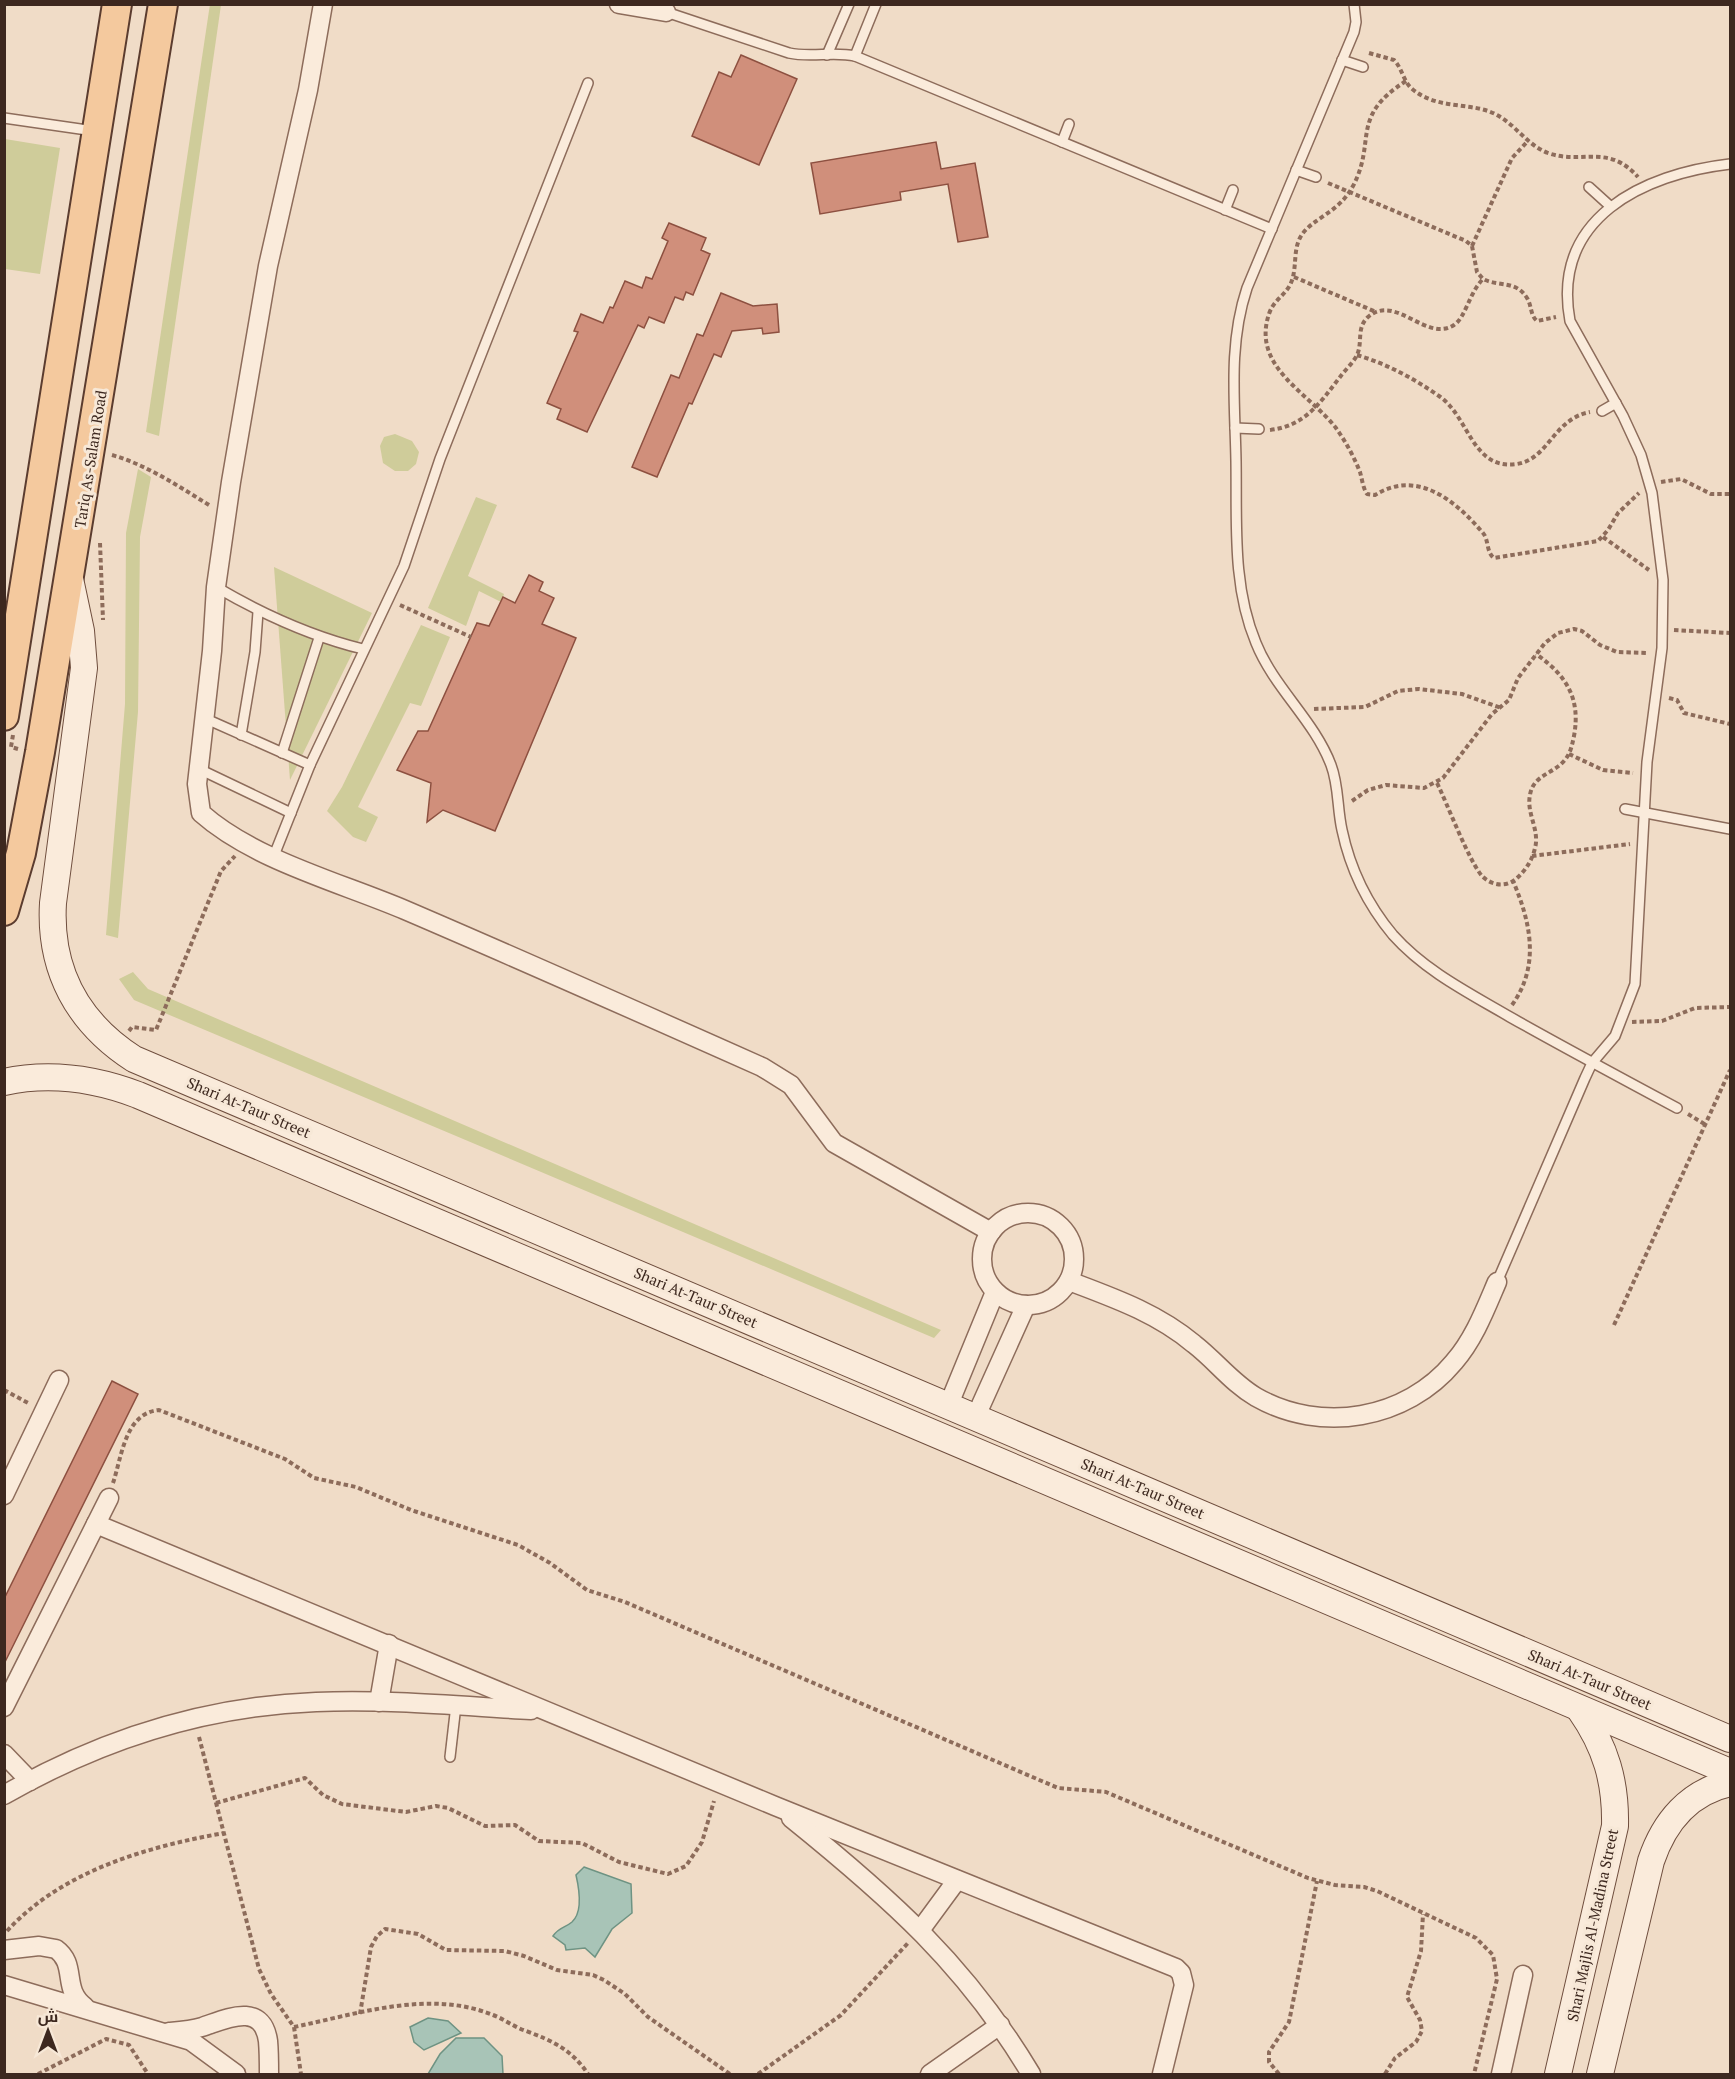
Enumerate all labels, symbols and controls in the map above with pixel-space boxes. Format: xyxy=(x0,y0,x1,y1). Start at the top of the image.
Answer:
street label: Tariq As-Salam Road xyxy=(69,389,111,529)
street label: Shari At-Taur Street xyxy=(184,1072,314,1142)
street label: Shari At-Taur Street xyxy=(631,1262,761,1332)
street label: Shari At-Taur Street xyxy=(1078,1453,1208,1523)
street label: Shari At-Taur Street xyxy=(1525,1644,1655,1714)
street label: Shari Majlis Al-Madina Street xyxy=(1562,1826,1622,2023)
north arrow xyxy=(18,2001,78,2061)
text: ش xyxy=(38,2005,58,2027)

